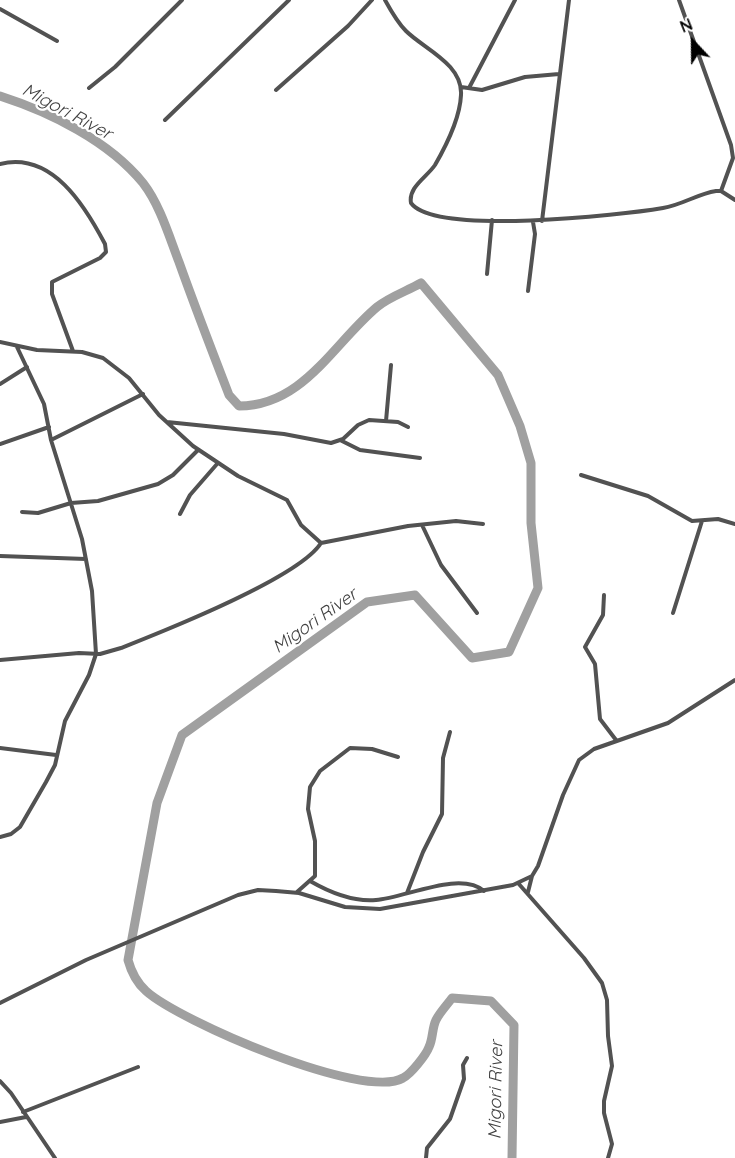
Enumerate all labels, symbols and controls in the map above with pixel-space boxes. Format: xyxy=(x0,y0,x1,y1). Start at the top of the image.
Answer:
north arrow xyxy=(663,12,723,72)
text: N xyxy=(677,14,695,37)
water label: Migori River xyxy=(18,79,116,145)
water label: Migori River xyxy=(268,584,362,658)
water label: Migori River xyxy=(484,1041,508,1139)

